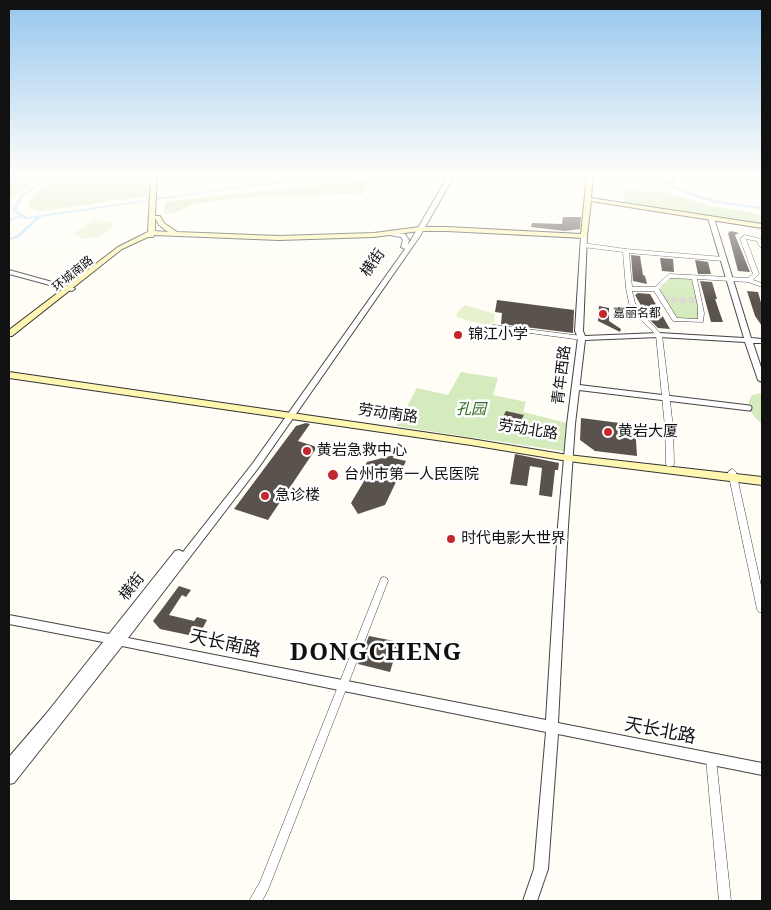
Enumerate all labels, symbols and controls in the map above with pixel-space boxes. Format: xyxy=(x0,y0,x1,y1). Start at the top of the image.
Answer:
street label: 横街 xyxy=(357,246,389,280)
street label: 环城南路 xyxy=(50,253,96,295)
place label: 嘉丽名都 xyxy=(613,307,661,321)
marker: 嘉丽名都 xyxy=(597,308,609,320)
place label: 锦江小学 xyxy=(468,326,528,344)
marker: 锦江小学 xyxy=(452,329,464,341)
street label: 青年西路 xyxy=(549,344,575,406)
street label: 劳动南路 xyxy=(357,401,419,427)
park label: 孔园 xyxy=(456,401,486,419)
street label: 劳动北路 xyxy=(497,416,559,444)
place label: 黄岩大厦 xyxy=(618,423,678,441)
marker: 黄岩大厦 xyxy=(602,426,614,438)
place label: 黄岩急救中心 xyxy=(317,442,407,460)
marker: 黄岩急救中心 xyxy=(301,445,313,457)
place label: 台州市第一人民医院 xyxy=(344,466,479,484)
marker: 台州市第一人民医院 xyxy=(326,468,340,482)
place label: 急诊楼 xyxy=(275,487,320,505)
marker: 急诊楼 xyxy=(259,490,271,502)
place label: 时代电影大世界 xyxy=(461,530,566,548)
marker: 时代电影大世界 xyxy=(445,533,457,545)
street label: 横街 xyxy=(116,570,148,604)
street label: 天长南路 xyxy=(188,626,262,662)
district label: DONGCHENG xyxy=(289,639,463,667)
street label: 天长北路 xyxy=(623,714,697,748)

